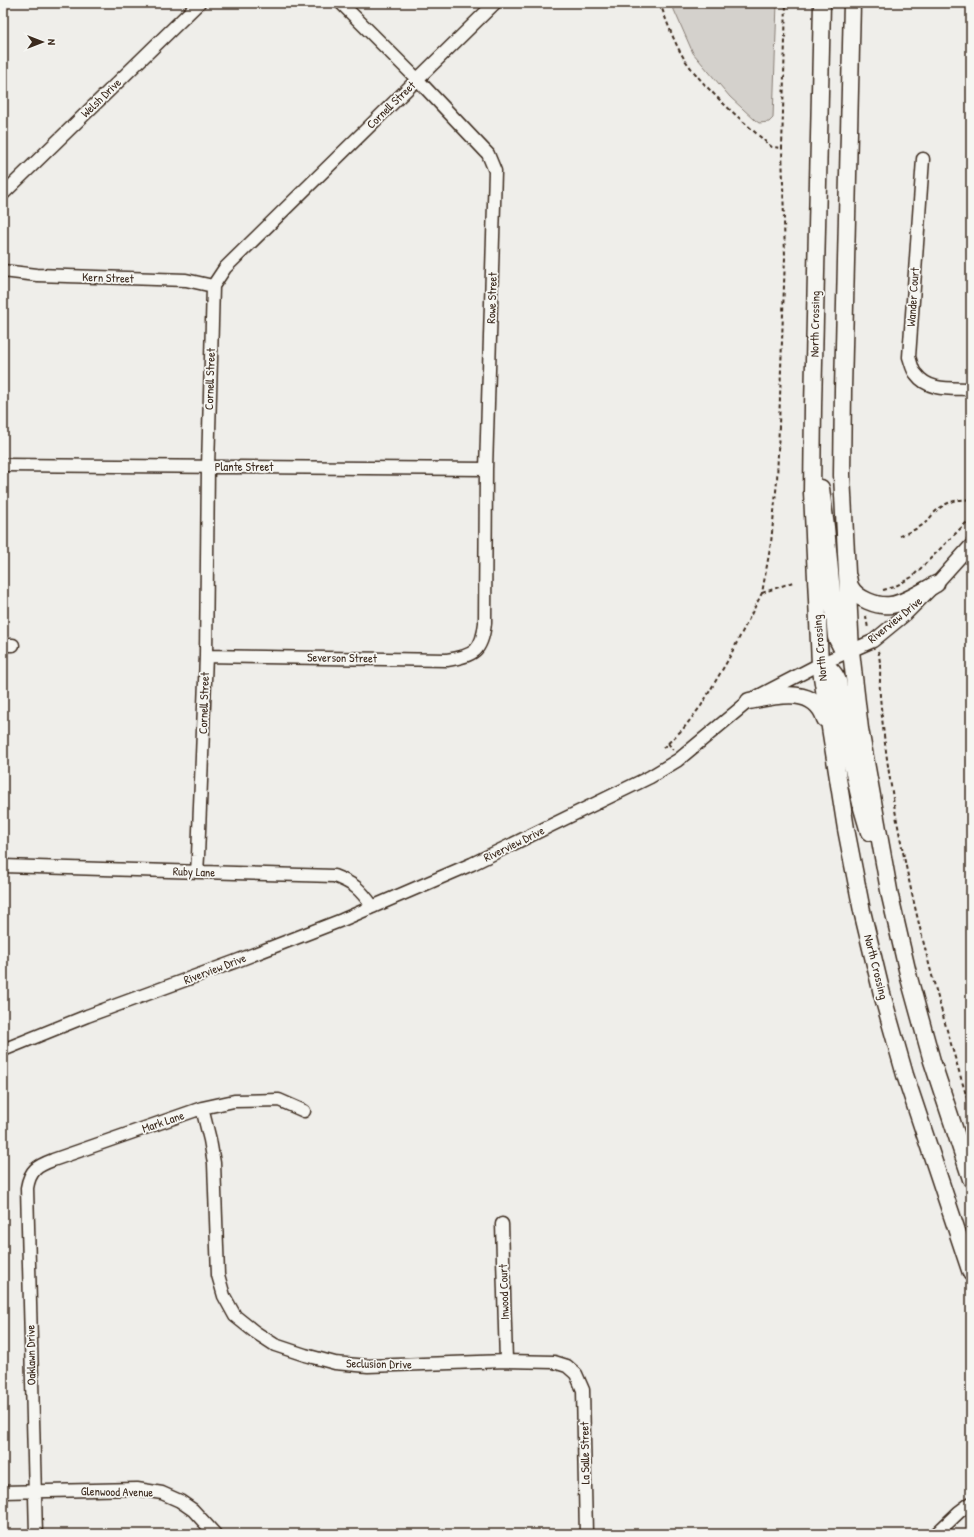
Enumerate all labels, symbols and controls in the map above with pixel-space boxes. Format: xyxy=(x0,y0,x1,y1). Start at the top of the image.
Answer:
north arrow xyxy=(22,22,62,62)
text: N xyxy=(45,39,59,45)
street label: Welsh Drive xyxy=(77,74,125,121)
street label: Cornell Street xyxy=(362,76,420,132)
street label: Wander Court xyxy=(902,266,923,327)
street label: Kern Street xyxy=(82,268,135,287)
street label: Rowe Street xyxy=(482,271,501,324)
street label: North Crossing xyxy=(805,291,824,357)
street label: Cornell Street xyxy=(200,347,219,410)
street label: Plante Street xyxy=(215,458,274,475)
street label: Riverview Drive xyxy=(864,592,926,647)
street label: North Crossing xyxy=(808,614,831,682)
street label: Severson Street xyxy=(307,648,378,667)
street label: Cornell Street xyxy=(194,671,213,734)
street label: Riverview Drive xyxy=(481,821,547,866)
street label: Ruby Lane xyxy=(173,862,216,881)
street label: North Crossing xyxy=(860,933,893,1001)
street label: Riverview Drive xyxy=(181,949,249,988)
street label: Mark Lane xyxy=(139,1106,186,1137)
street label: Inwood Court xyxy=(494,1263,513,1320)
street label: Oaklawn Drive xyxy=(21,1324,40,1385)
street label: Seclusion Drive xyxy=(346,1354,412,1373)
street label: La Salle Street xyxy=(575,1421,594,1485)
street label: Glenwood Avenue xyxy=(81,1482,153,1501)

